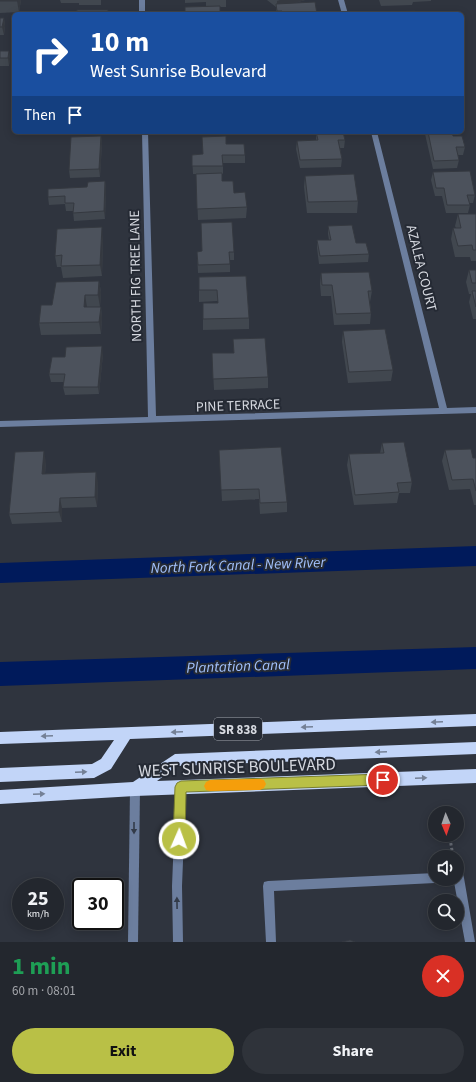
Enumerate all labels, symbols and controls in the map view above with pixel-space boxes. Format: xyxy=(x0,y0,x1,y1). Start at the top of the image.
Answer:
text: 10 m xyxy=(90,22,149,62)
icon: right xyxy=(24,28,76,80)
text: West Sunrise Boulevard xyxy=(90,59,267,84)
icon: arrive xyxy=(64,104,86,126)
text: Then xyxy=(24,105,56,126)
street label: NORTH FIG TREE LANE xyxy=(125,210,147,342)
street label: AZALEA COURT xyxy=(401,223,442,314)
street label: PINE TERRACE xyxy=(195,395,281,417)
water label: North Fork Canal - New River xyxy=(150,552,327,579)
water label: Plantation Canal xyxy=(186,654,290,679)
road number: SR 838 xyxy=(214,718,262,740)
one-way arrow xyxy=(430,719,443,725)
one-way arrow xyxy=(300,724,313,730)
one-way arrow xyxy=(170,729,183,735)
one-way arrow xyxy=(40,733,53,739)
one-way arrow xyxy=(375,748,387,755)
street label: WEST SUNRISE BOULEVARD xyxy=(138,753,336,783)
pin xyxy=(366,763,400,797)
one-way arrow xyxy=(75,768,87,775)
icon: arrive xyxy=(372,769,394,791)
one-way arrow xyxy=(415,775,428,781)
one-way arrow xyxy=(33,791,45,798)
north arrow xyxy=(428,806,464,842)
map controls xyxy=(428,806,464,930)
position arrow xyxy=(158,818,200,860)
one-way arrow xyxy=(131,822,137,835)
button: sound xyxy=(428,850,464,886)
speed limit sign: 30 xyxy=(72,878,124,930)
text: 25 xyxy=(27,885,49,913)
button: search xyxy=(428,894,464,930)
one-way arrow xyxy=(174,897,181,909)
text: km/h xyxy=(27,907,49,921)
text: 1 min xyxy=(12,949,70,984)
button: close xyxy=(422,955,464,997)
text: 60 m · 08:01 xyxy=(12,982,76,1000)
button: Exit xyxy=(12,1028,234,1074)
button: Share xyxy=(242,1028,464,1074)

